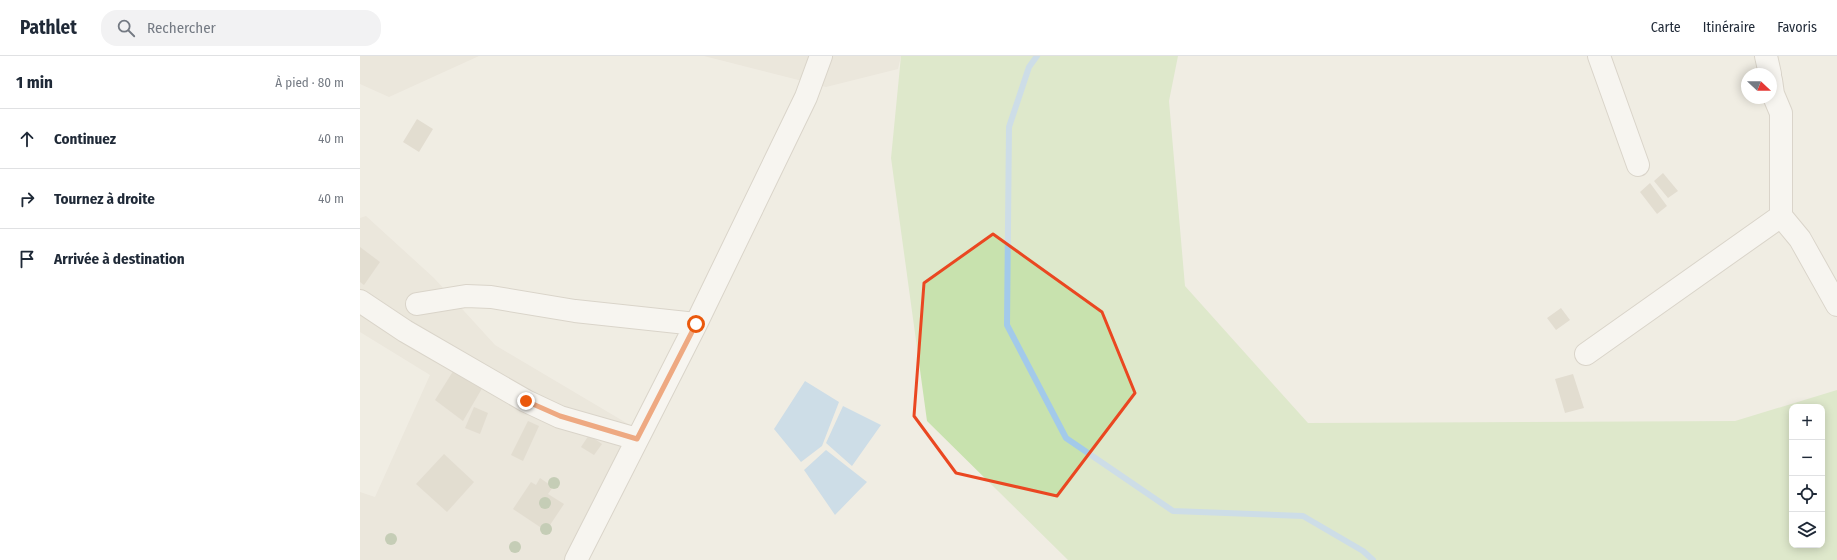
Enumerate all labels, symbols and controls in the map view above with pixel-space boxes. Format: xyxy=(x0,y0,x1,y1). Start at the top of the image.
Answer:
search box xyxy=(101,10,381,46)
text: Pathlet xyxy=(20,16,77,39)
icon: search xyxy=(115,17,137,39)
text: Rechercher xyxy=(147,19,216,37)
text: Carte xyxy=(1651,19,1681,36)
text: Itinéraire xyxy=(1703,19,1755,36)
text: Favoris xyxy=(1777,19,1817,36)
north arrow xyxy=(1741,68,1777,104)
text: 1 min xyxy=(16,72,53,93)
text: À pied · 80 m xyxy=(275,75,344,90)
icon: ahead xyxy=(16,128,38,150)
text: Continuez xyxy=(54,130,116,148)
text: 40 m xyxy=(318,131,344,146)
icon: right xyxy=(16,188,38,210)
text: Tournez à droite xyxy=(54,190,155,208)
text: 40 m xyxy=(318,191,344,206)
icon: arrive xyxy=(16,248,38,270)
text: Arrivée à destination xyxy=(54,250,185,268)
route start xyxy=(687,315,705,333)
route end xyxy=(517,392,535,410)
map controls xyxy=(1789,404,1825,548)
button: + xyxy=(1789,404,1825,440)
button: − xyxy=(1789,440,1825,476)
button: locate xyxy=(1789,476,1825,512)
button: layers xyxy=(1789,512,1825,548)

